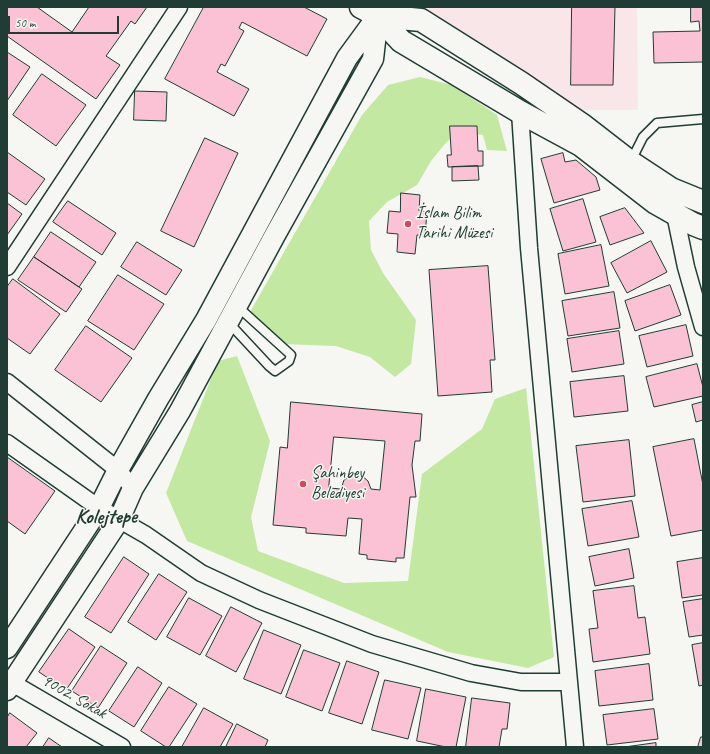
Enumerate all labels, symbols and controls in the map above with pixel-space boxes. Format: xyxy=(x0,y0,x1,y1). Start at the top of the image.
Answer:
scale bar xyxy=(10,8,121,34)
text: 50 m xyxy=(15,15,35,31)
place label: İslam Bilim Tarihi Müzesi xyxy=(416,204,492,244)
marker: İslam Bilim Tarihi Müzesi xyxy=(403,219,413,229)
place label: Şahinbey Belediyesi xyxy=(311,464,364,504)
marker: Şahinbey Belediyesi xyxy=(298,479,308,489)
district label: Kolejtepe xyxy=(75,504,137,530)
street label: 9002. Sokak xyxy=(38,670,110,724)

